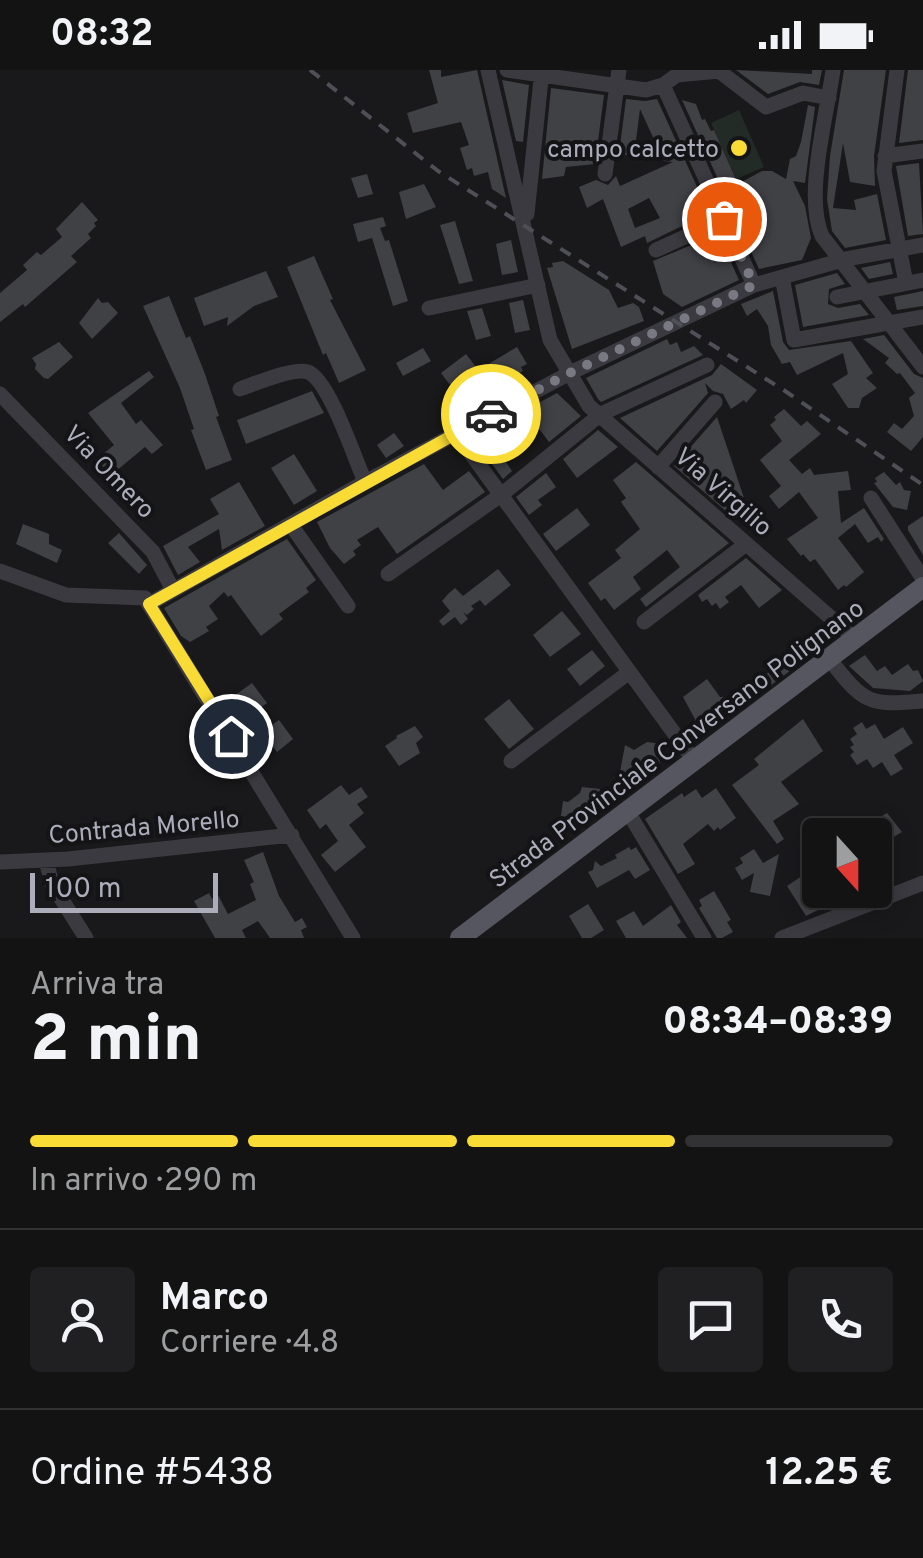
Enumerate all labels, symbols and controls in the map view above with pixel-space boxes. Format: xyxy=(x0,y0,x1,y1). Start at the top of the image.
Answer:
text: 08:32 xyxy=(50,11,153,60)
place label: campo calcetto xyxy=(547,135,719,167)
marker: campo calcetto xyxy=(728,137,750,159)
pin xyxy=(682,177,767,262)
icon: bag xyxy=(697,192,752,247)
courier xyxy=(441,364,541,464)
icon: car xyxy=(464,387,519,442)
street label: Via Omero xyxy=(55,419,160,527)
street label: Via Virgilio xyxy=(666,442,778,545)
street label: Strada Provinciale Conversano Polignano xyxy=(484,594,872,897)
pin xyxy=(189,694,274,779)
icon: home xyxy=(204,709,259,764)
street label: Contrada Morello xyxy=(47,805,241,853)
north arrow xyxy=(802,818,892,908)
map controls xyxy=(802,818,892,908)
scale bar xyxy=(30,868,218,913)
text: 100 m xyxy=(45,872,121,908)
text: Arriva tra xyxy=(30,966,164,1006)
text: 08:34–08:39 xyxy=(663,999,893,1048)
text: 2 min xyxy=(30,1002,202,1084)
text: In arrivo · 290 m xyxy=(30,1162,257,1202)
button: person xyxy=(30,1267,135,1372)
button: chat xyxy=(658,1267,763,1372)
button: phone xyxy=(788,1267,893,1372)
text: Marco xyxy=(160,1275,269,1324)
text: Corriere · 4.8 xyxy=(160,1324,339,1364)
text: Ordine #5438 xyxy=(30,1450,274,1499)
text: 12.25 € xyxy=(765,1450,893,1499)

